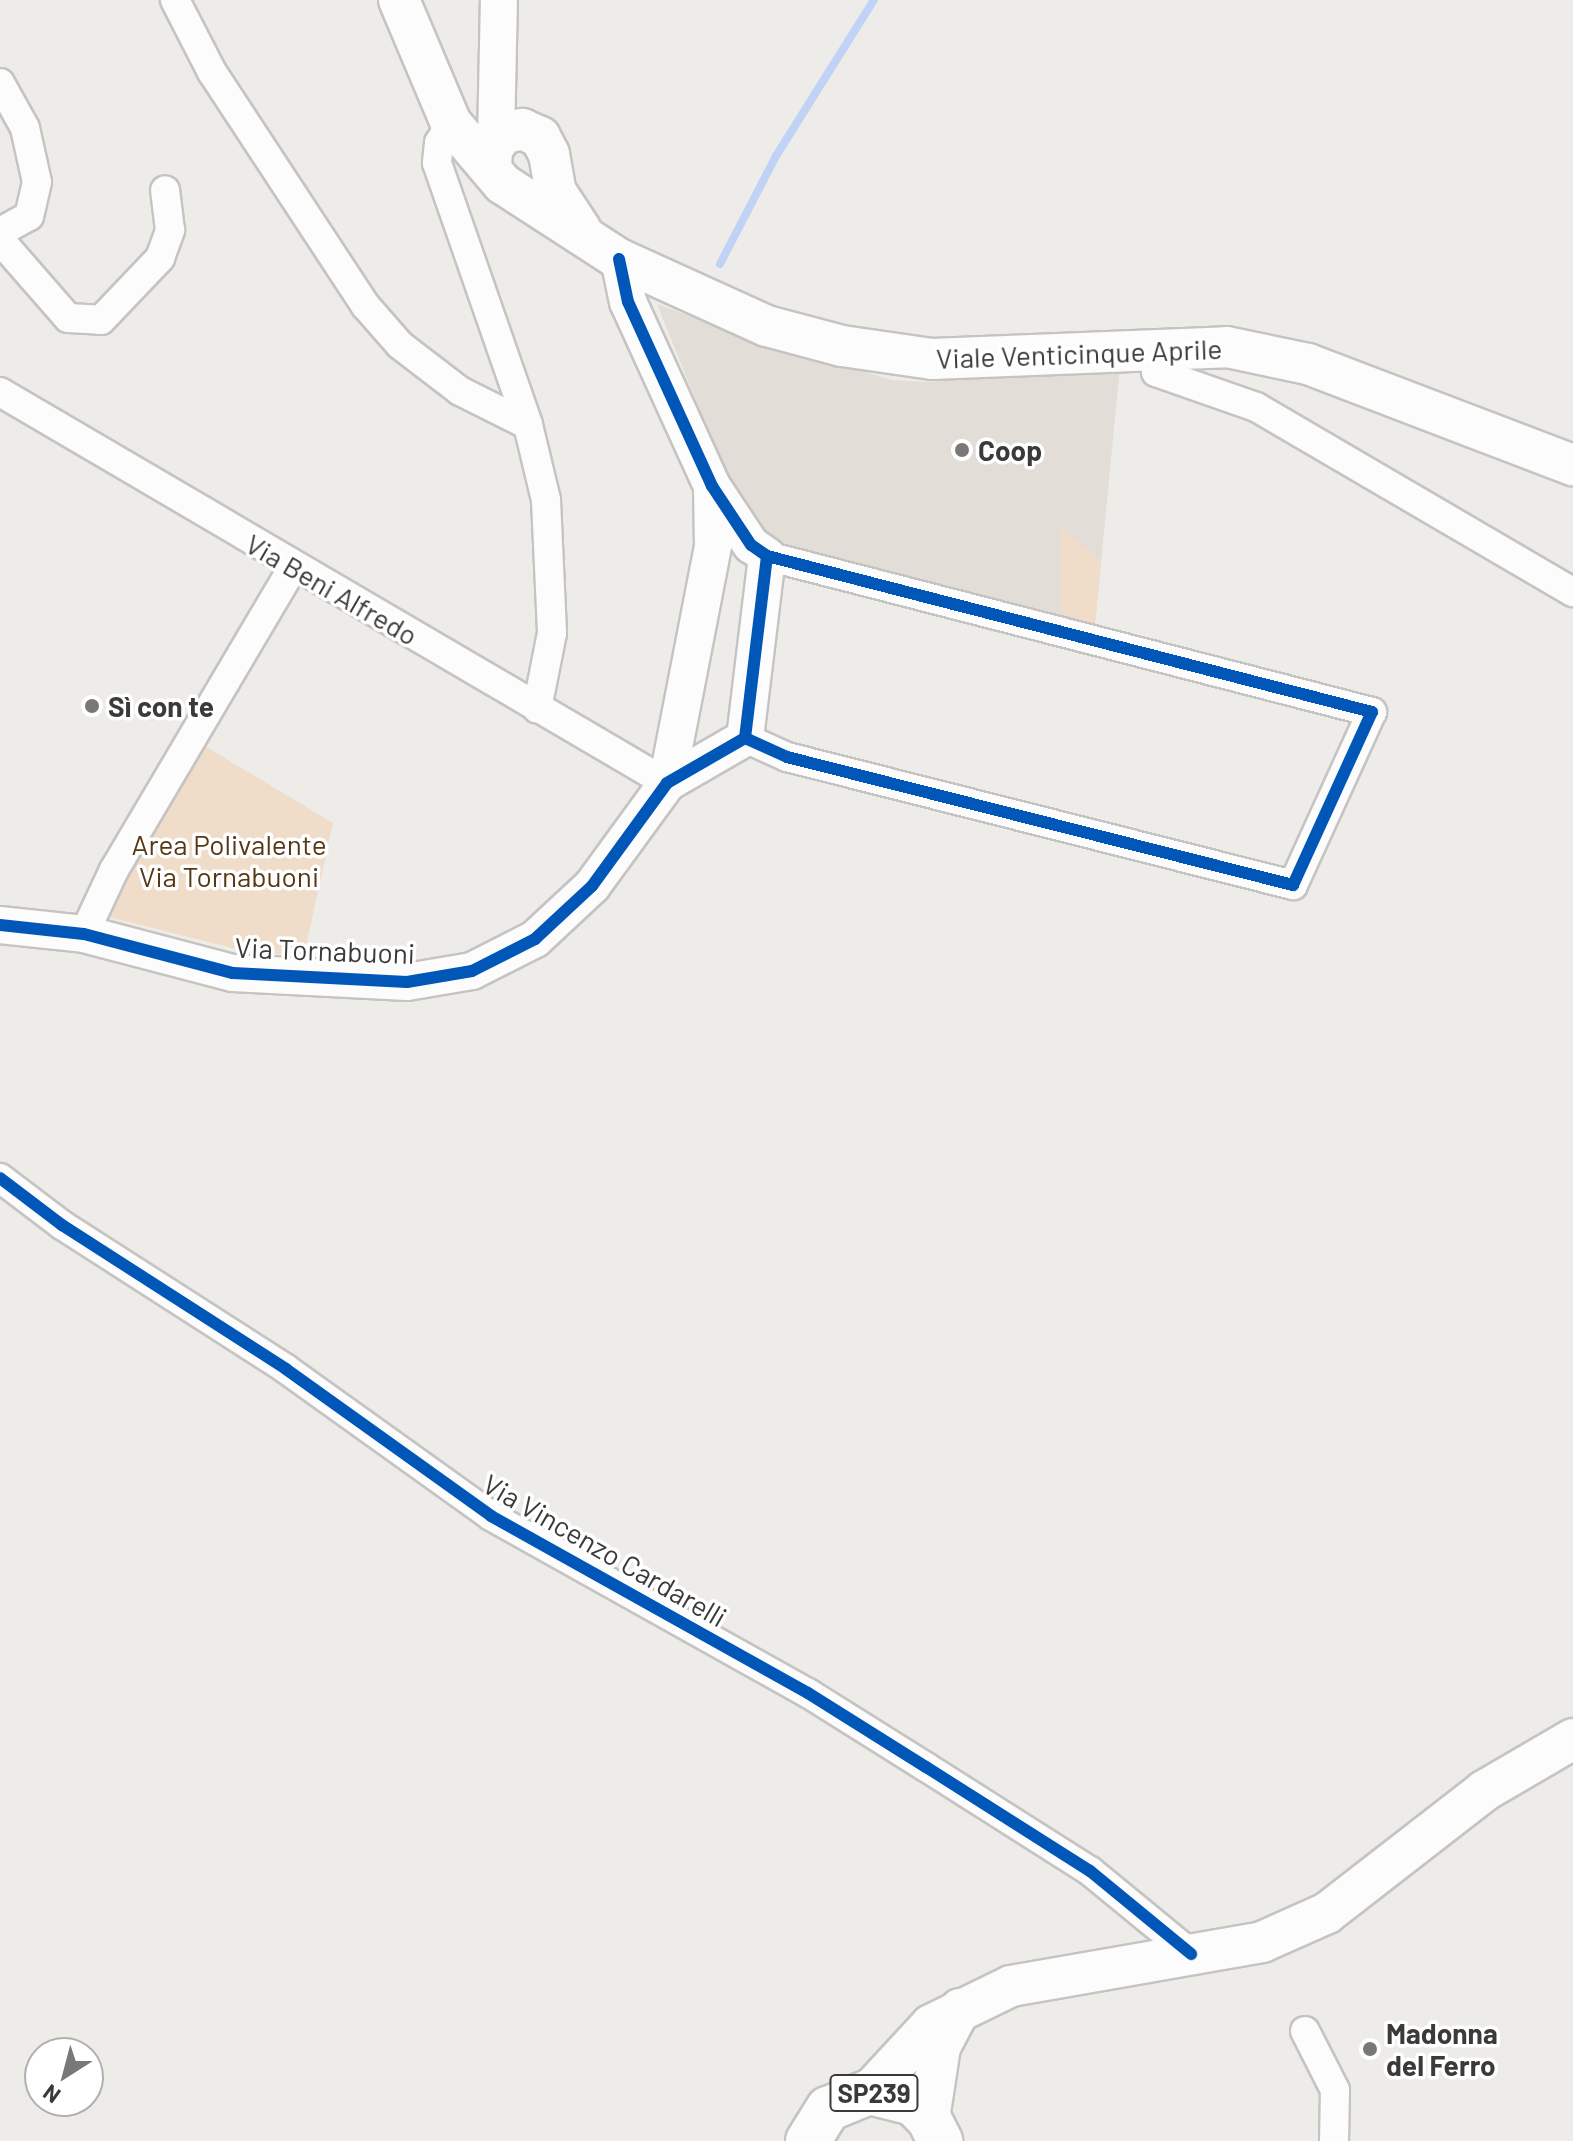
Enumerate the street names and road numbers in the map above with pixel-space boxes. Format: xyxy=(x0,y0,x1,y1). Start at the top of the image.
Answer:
street label: Viale Venticinque Aprile xyxy=(935,331,1223,375)
street label: Via Beni Alfredo xyxy=(240,526,424,652)
street label: Via Tornabuoni xyxy=(234,930,416,970)
street label: Via Vincenzo Cardarelli xyxy=(477,1467,733,1633)
road number: SP239 xyxy=(828,2071,920,2115)

